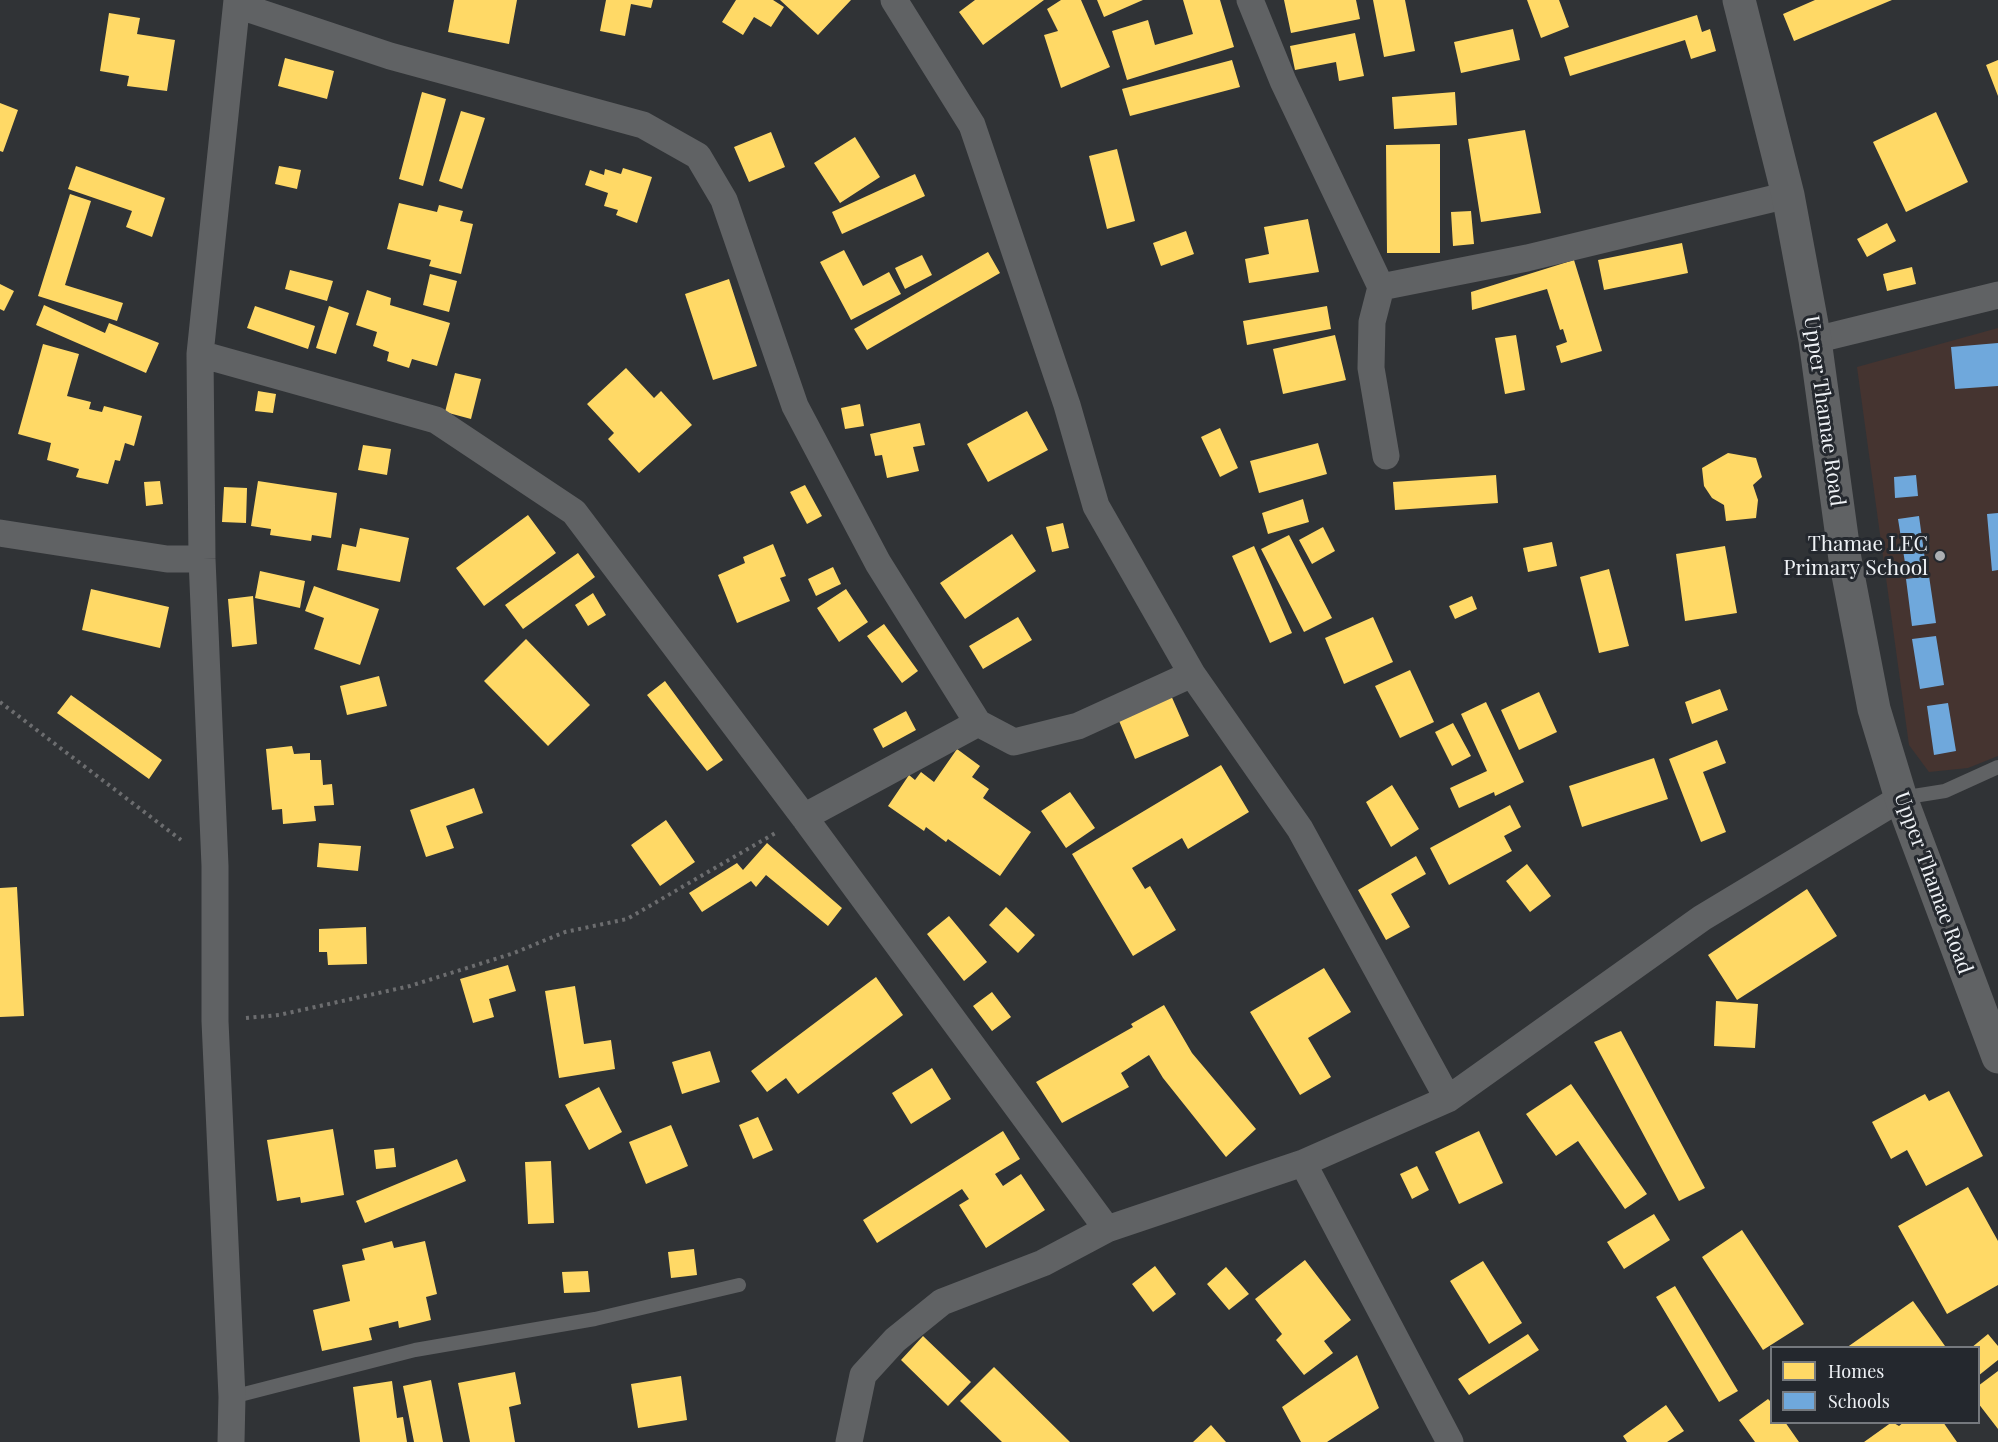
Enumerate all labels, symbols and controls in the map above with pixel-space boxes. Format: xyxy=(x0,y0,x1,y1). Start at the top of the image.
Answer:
street label: Upper Thamae Road xyxy=(1798,314,1850,508)
place label: Thamae LEC Primary School xyxy=(1783,531,1928,581)
marker: Thamae LEC Primary School xyxy=(1933,549,1947,563)
street label: Upper Thamae Road xyxy=(1888,788,1978,978)
legend xyxy=(1770,1346,1980,1424)
text: Homes xyxy=(1828,1359,1884,1383)
text: Schools xyxy=(1828,1389,1890,1413)

